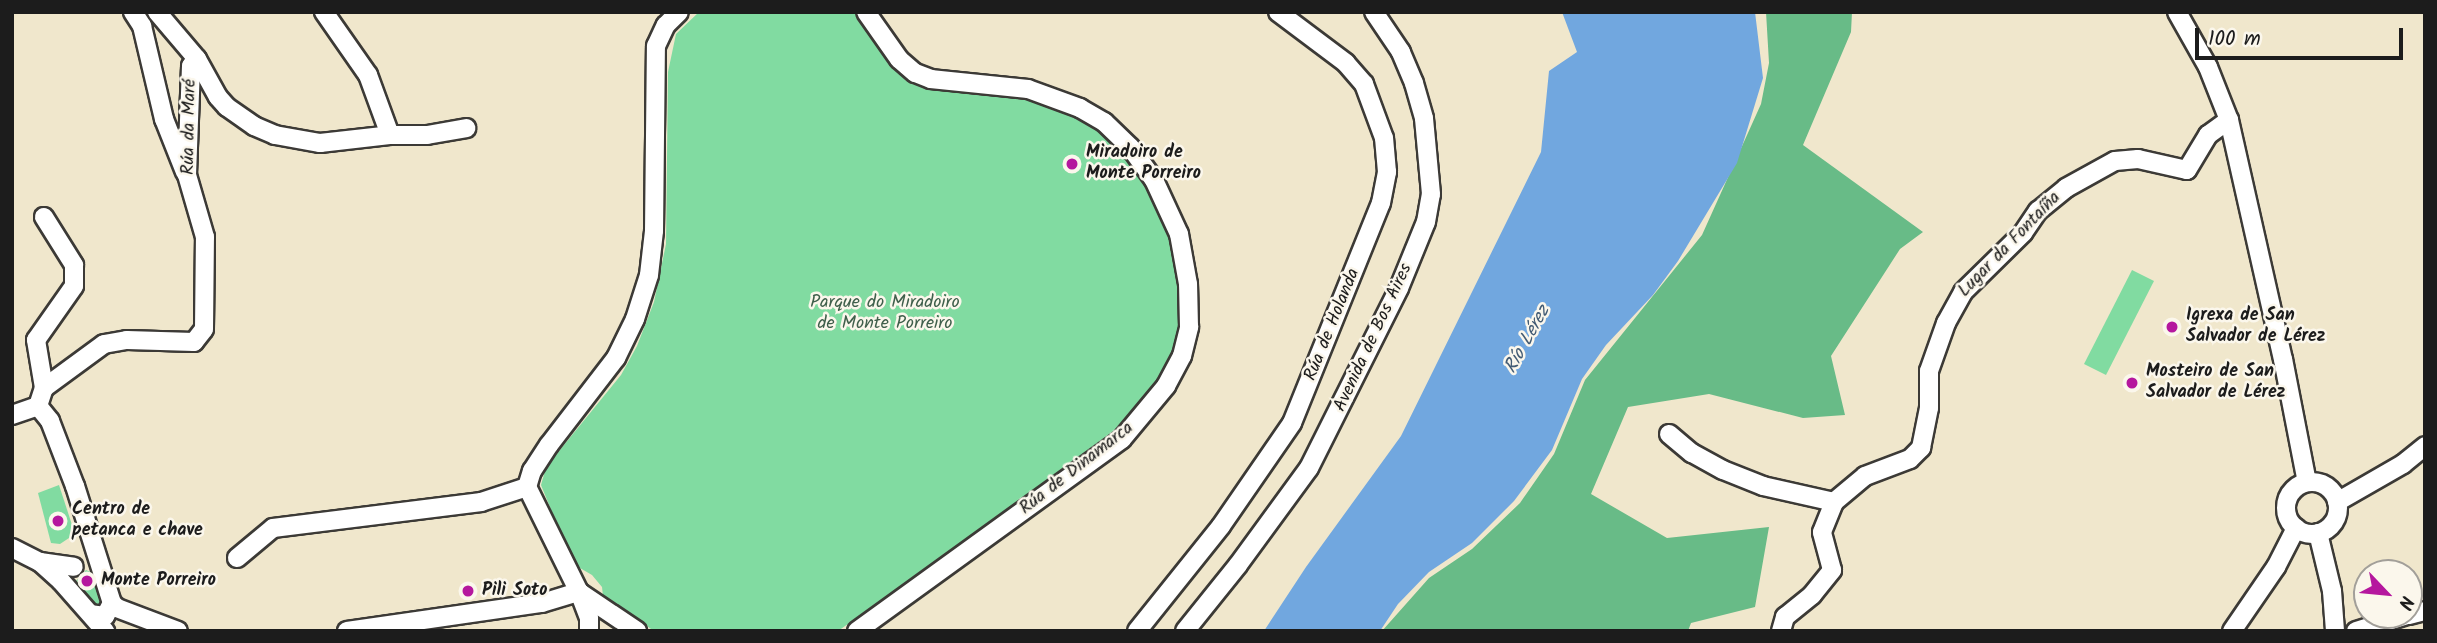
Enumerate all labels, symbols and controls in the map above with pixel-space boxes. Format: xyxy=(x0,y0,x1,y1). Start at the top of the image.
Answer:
scale bar xyxy=(2199,14,2407,58)
text: 100 m xyxy=(2208,23,2261,56)
street label: Rúa da Maré xyxy=(178,79,202,175)
place label: Miradoiro de Monte Porreiro xyxy=(1086,143,1201,186)
marker: Miradoiro de Monte Porreiro xyxy=(1064,156,1080,172)
street label: Lugar da Fontaíña xyxy=(1954,188,2066,302)
street label: Avenida de Bos Aires xyxy=(1330,261,1418,415)
street label: Rúa de Holanda xyxy=(1301,266,1365,384)
park label: Parque do Miradoiro de Monte Porreiro xyxy=(810,293,960,336)
water label: Río Lérez xyxy=(1500,302,1556,378)
place label: Igrexa de San Salvador de Lérez xyxy=(2186,306,2325,348)
marker: Igrexa de San Salvador de Lérez xyxy=(2164,319,2180,335)
place label: Mosteiro de San Salvador de Lérez xyxy=(2146,362,2285,404)
marker: Mosteiro de San Salvador de Lérez xyxy=(2124,375,2140,391)
street label: Rúa de Dinamarca xyxy=(1016,418,1138,520)
place label: Centro de petanca e chave xyxy=(72,500,203,542)
marker: Centro de petanca e chave xyxy=(50,513,66,529)
north arrow xyxy=(2353,559,2423,629)
place label: Monte Porreiro xyxy=(101,570,216,592)
marker: Monte Porreiro xyxy=(79,573,95,589)
place label: Pili Soto xyxy=(482,580,547,602)
marker: Pili Soto xyxy=(460,583,476,599)
text: N xyxy=(2389,590,2421,614)

